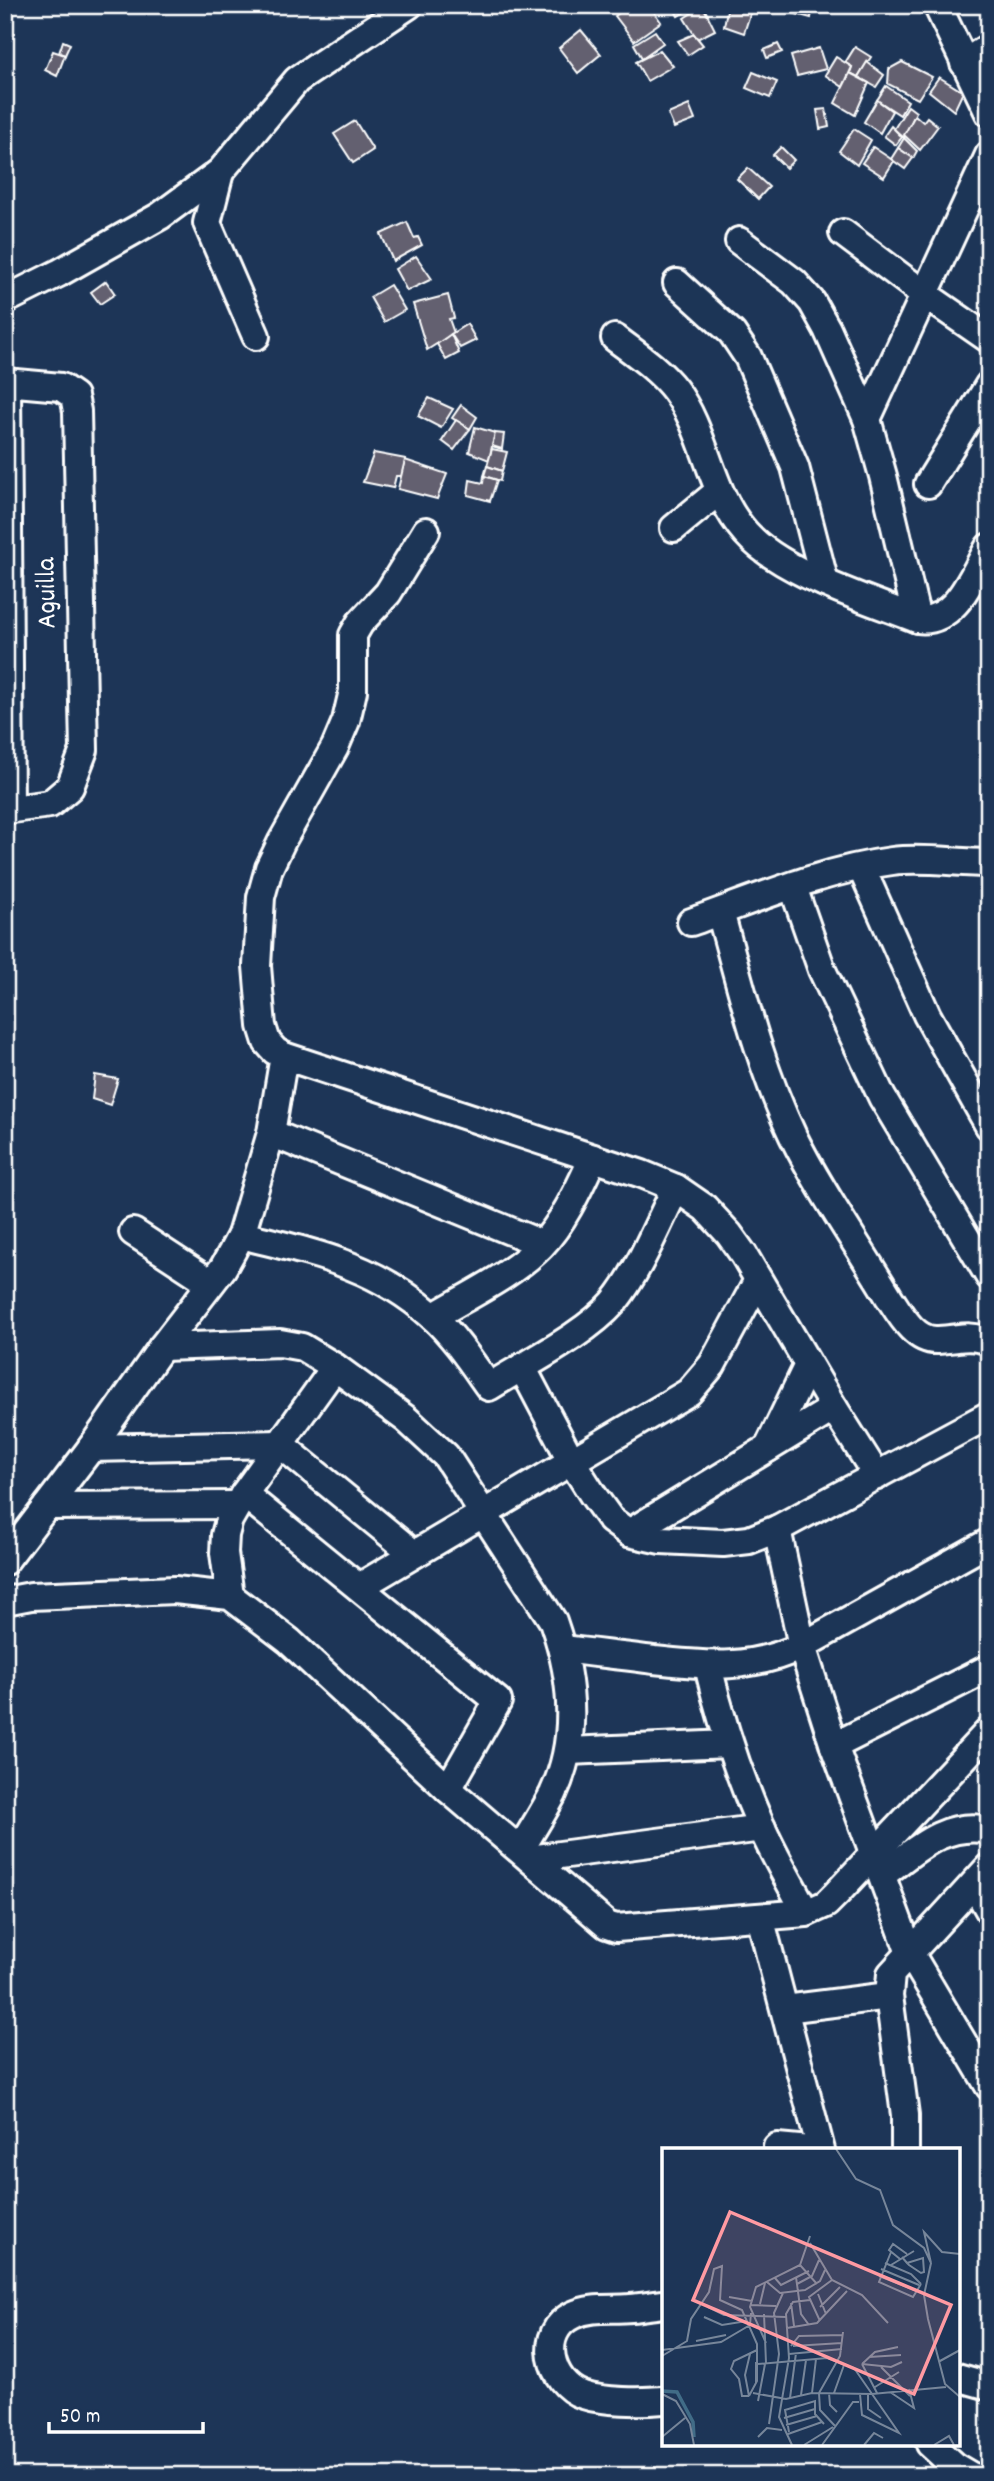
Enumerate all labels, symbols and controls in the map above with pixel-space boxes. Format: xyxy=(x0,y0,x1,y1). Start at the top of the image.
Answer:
street label: Aguilla xyxy=(28,556,70,629)
inset map xyxy=(662,2148,959,2446)
scale bar xyxy=(49,2390,203,2434)
text: 50 m xyxy=(60,2403,100,2433)

